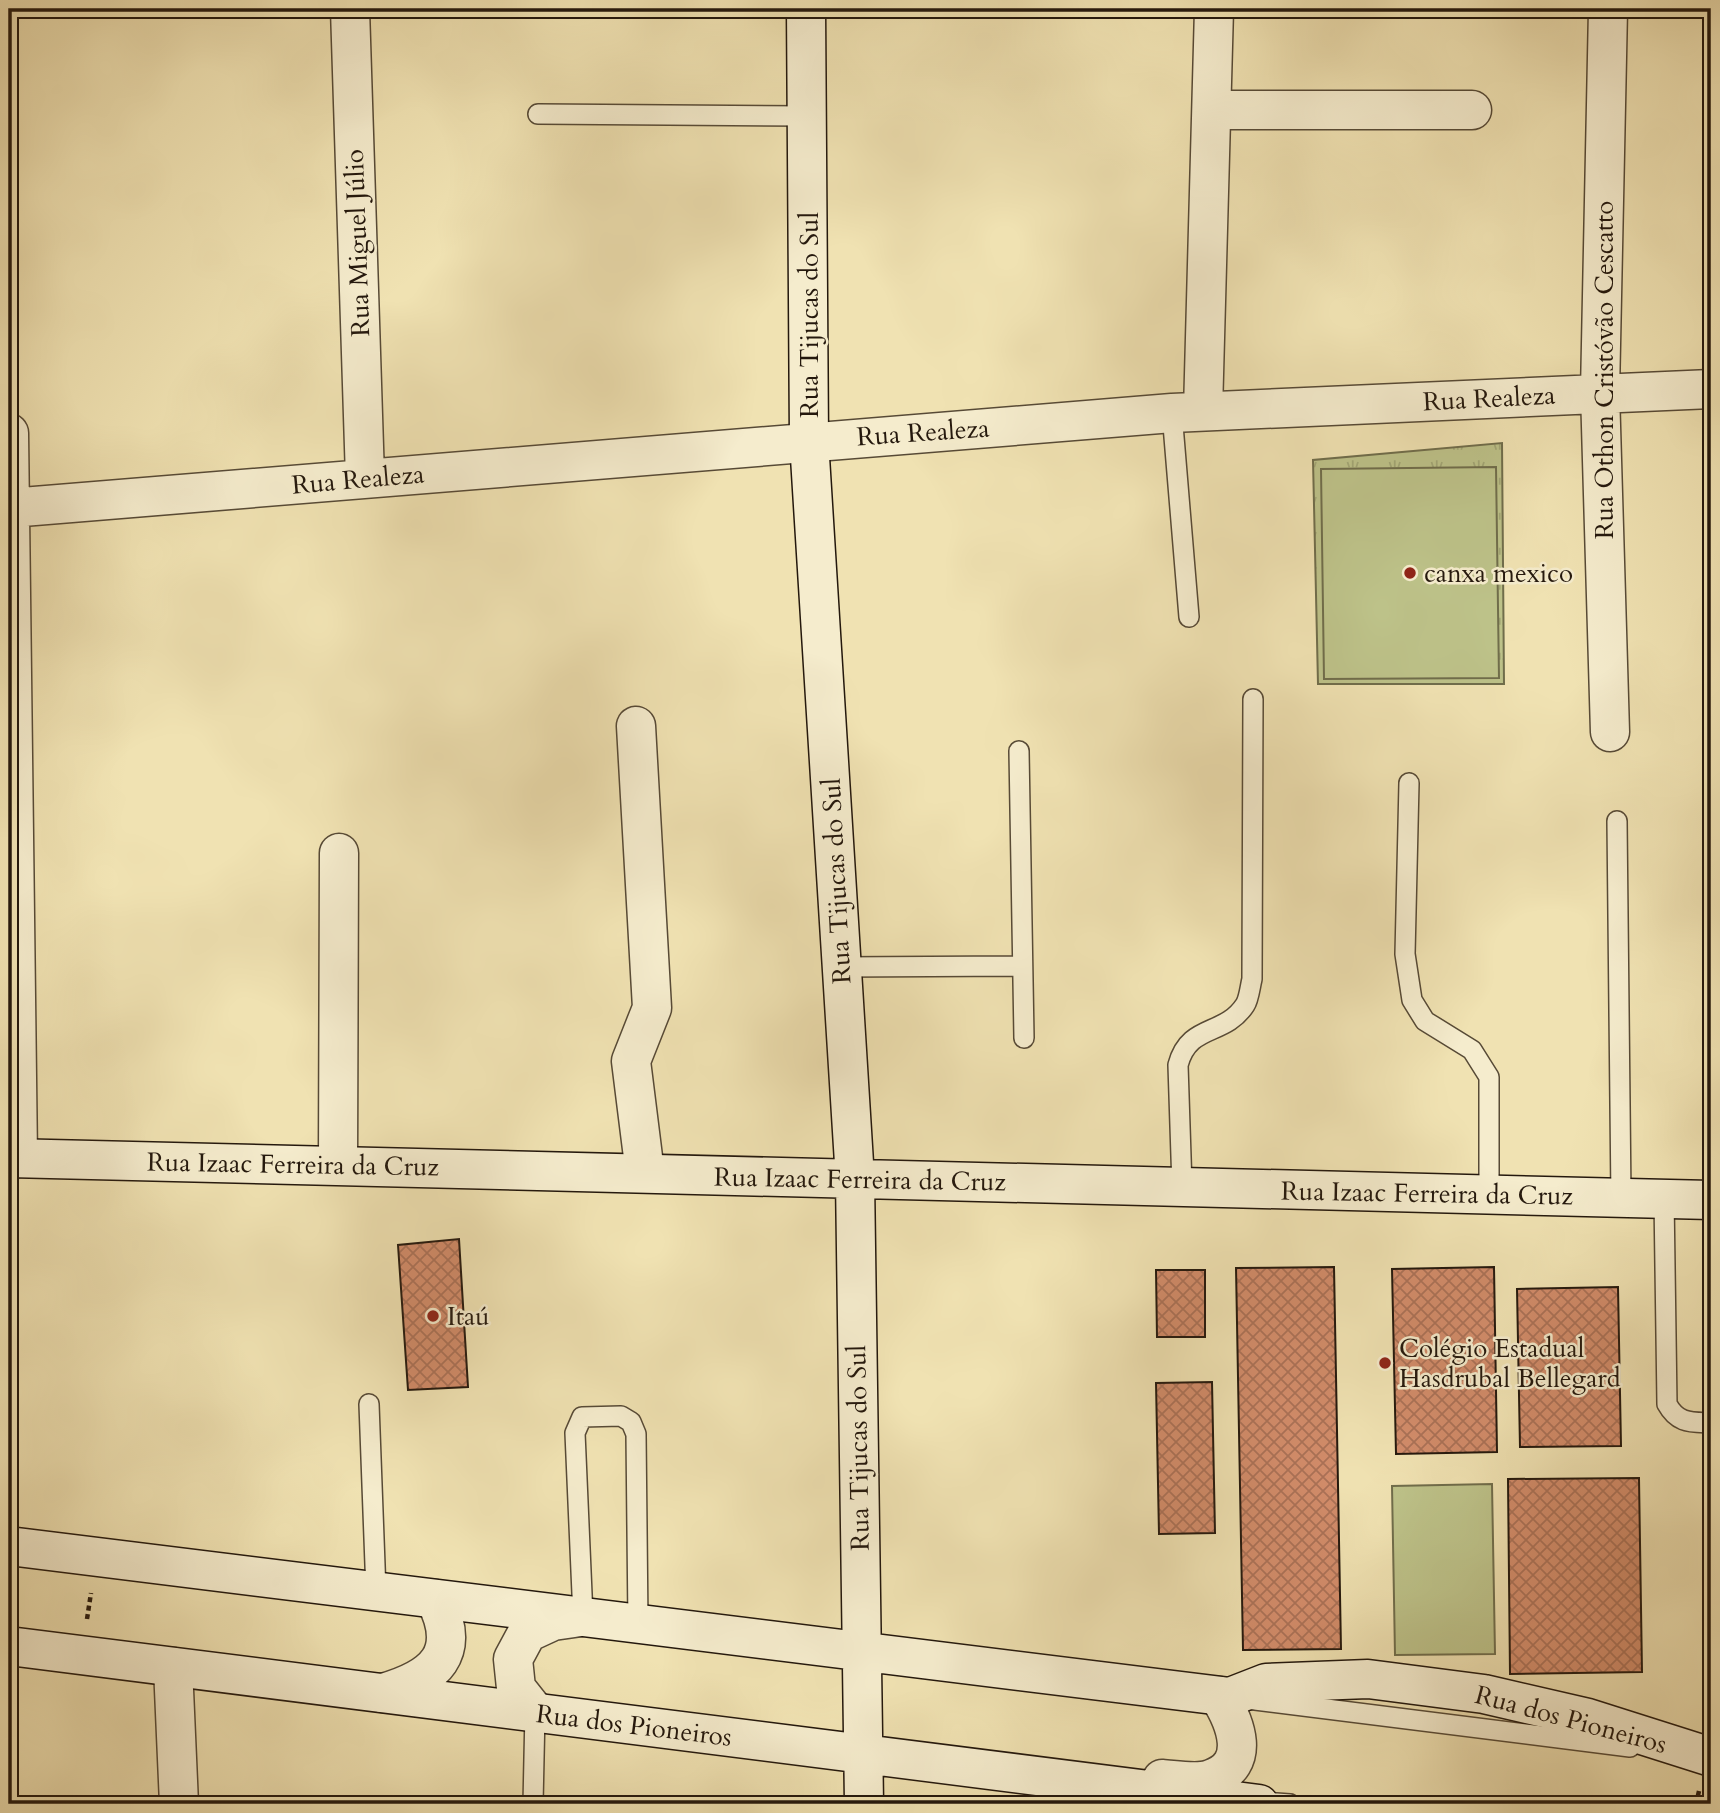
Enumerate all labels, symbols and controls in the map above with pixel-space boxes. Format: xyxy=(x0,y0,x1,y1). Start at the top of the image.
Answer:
street label: Rua Miguel Júlio xyxy=(337,149,378,337)
street label: Rua Othon Cristóvão Cescatto xyxy=(1587,201,1622,539)
street label: Rua Tijucas do Sul xyxy=(792,212,827,418)
street label: Rua Realeza xyxy=(1422,378,1556,419)
street label: Rua Realeza xyxy=(856,410,991,455)
street label: Rua Realeza xyxy=(290,456,426,503)
place label: canxa mexico xyxy=(1424,556,1573,591)
marker: canxa mexico xyxy=(1402,565,1418,581)
street label: Rua Tijucas do Sul xyxy=(814,777,859,985)
street label: Rua Izaac Ferreira da Cruz xyxy=(147,1144,440,1185)
street label: Rua Izaac Ferreira da Cruz xyxy=(714,1159,1007,1200)
street label: Rua Izaac Ferreira da Cruz xyxy=(1281,1173,1574,1214)
place label: Itaú xyxy=(447,1299,490,1334)
marker: Itaú xyxy=(425,1308,441,1324)
place label: Colégio Estadual Hasdrubal Bellegard xyxy=(1399,1331,1621,1396)
street label: Rua Tijucas do Sul xyxy=(839,1344,878,1551)
marker: Colégio Estadual Hasdrubal Bellegard xyxy=(1377,1355,1393,1371)
street label: Rua dos Pioneiros xyxy=(1471,1677,1671,1762)
street label: Rua dos Pioneiros xyxy=(534,1696,734,1755)

